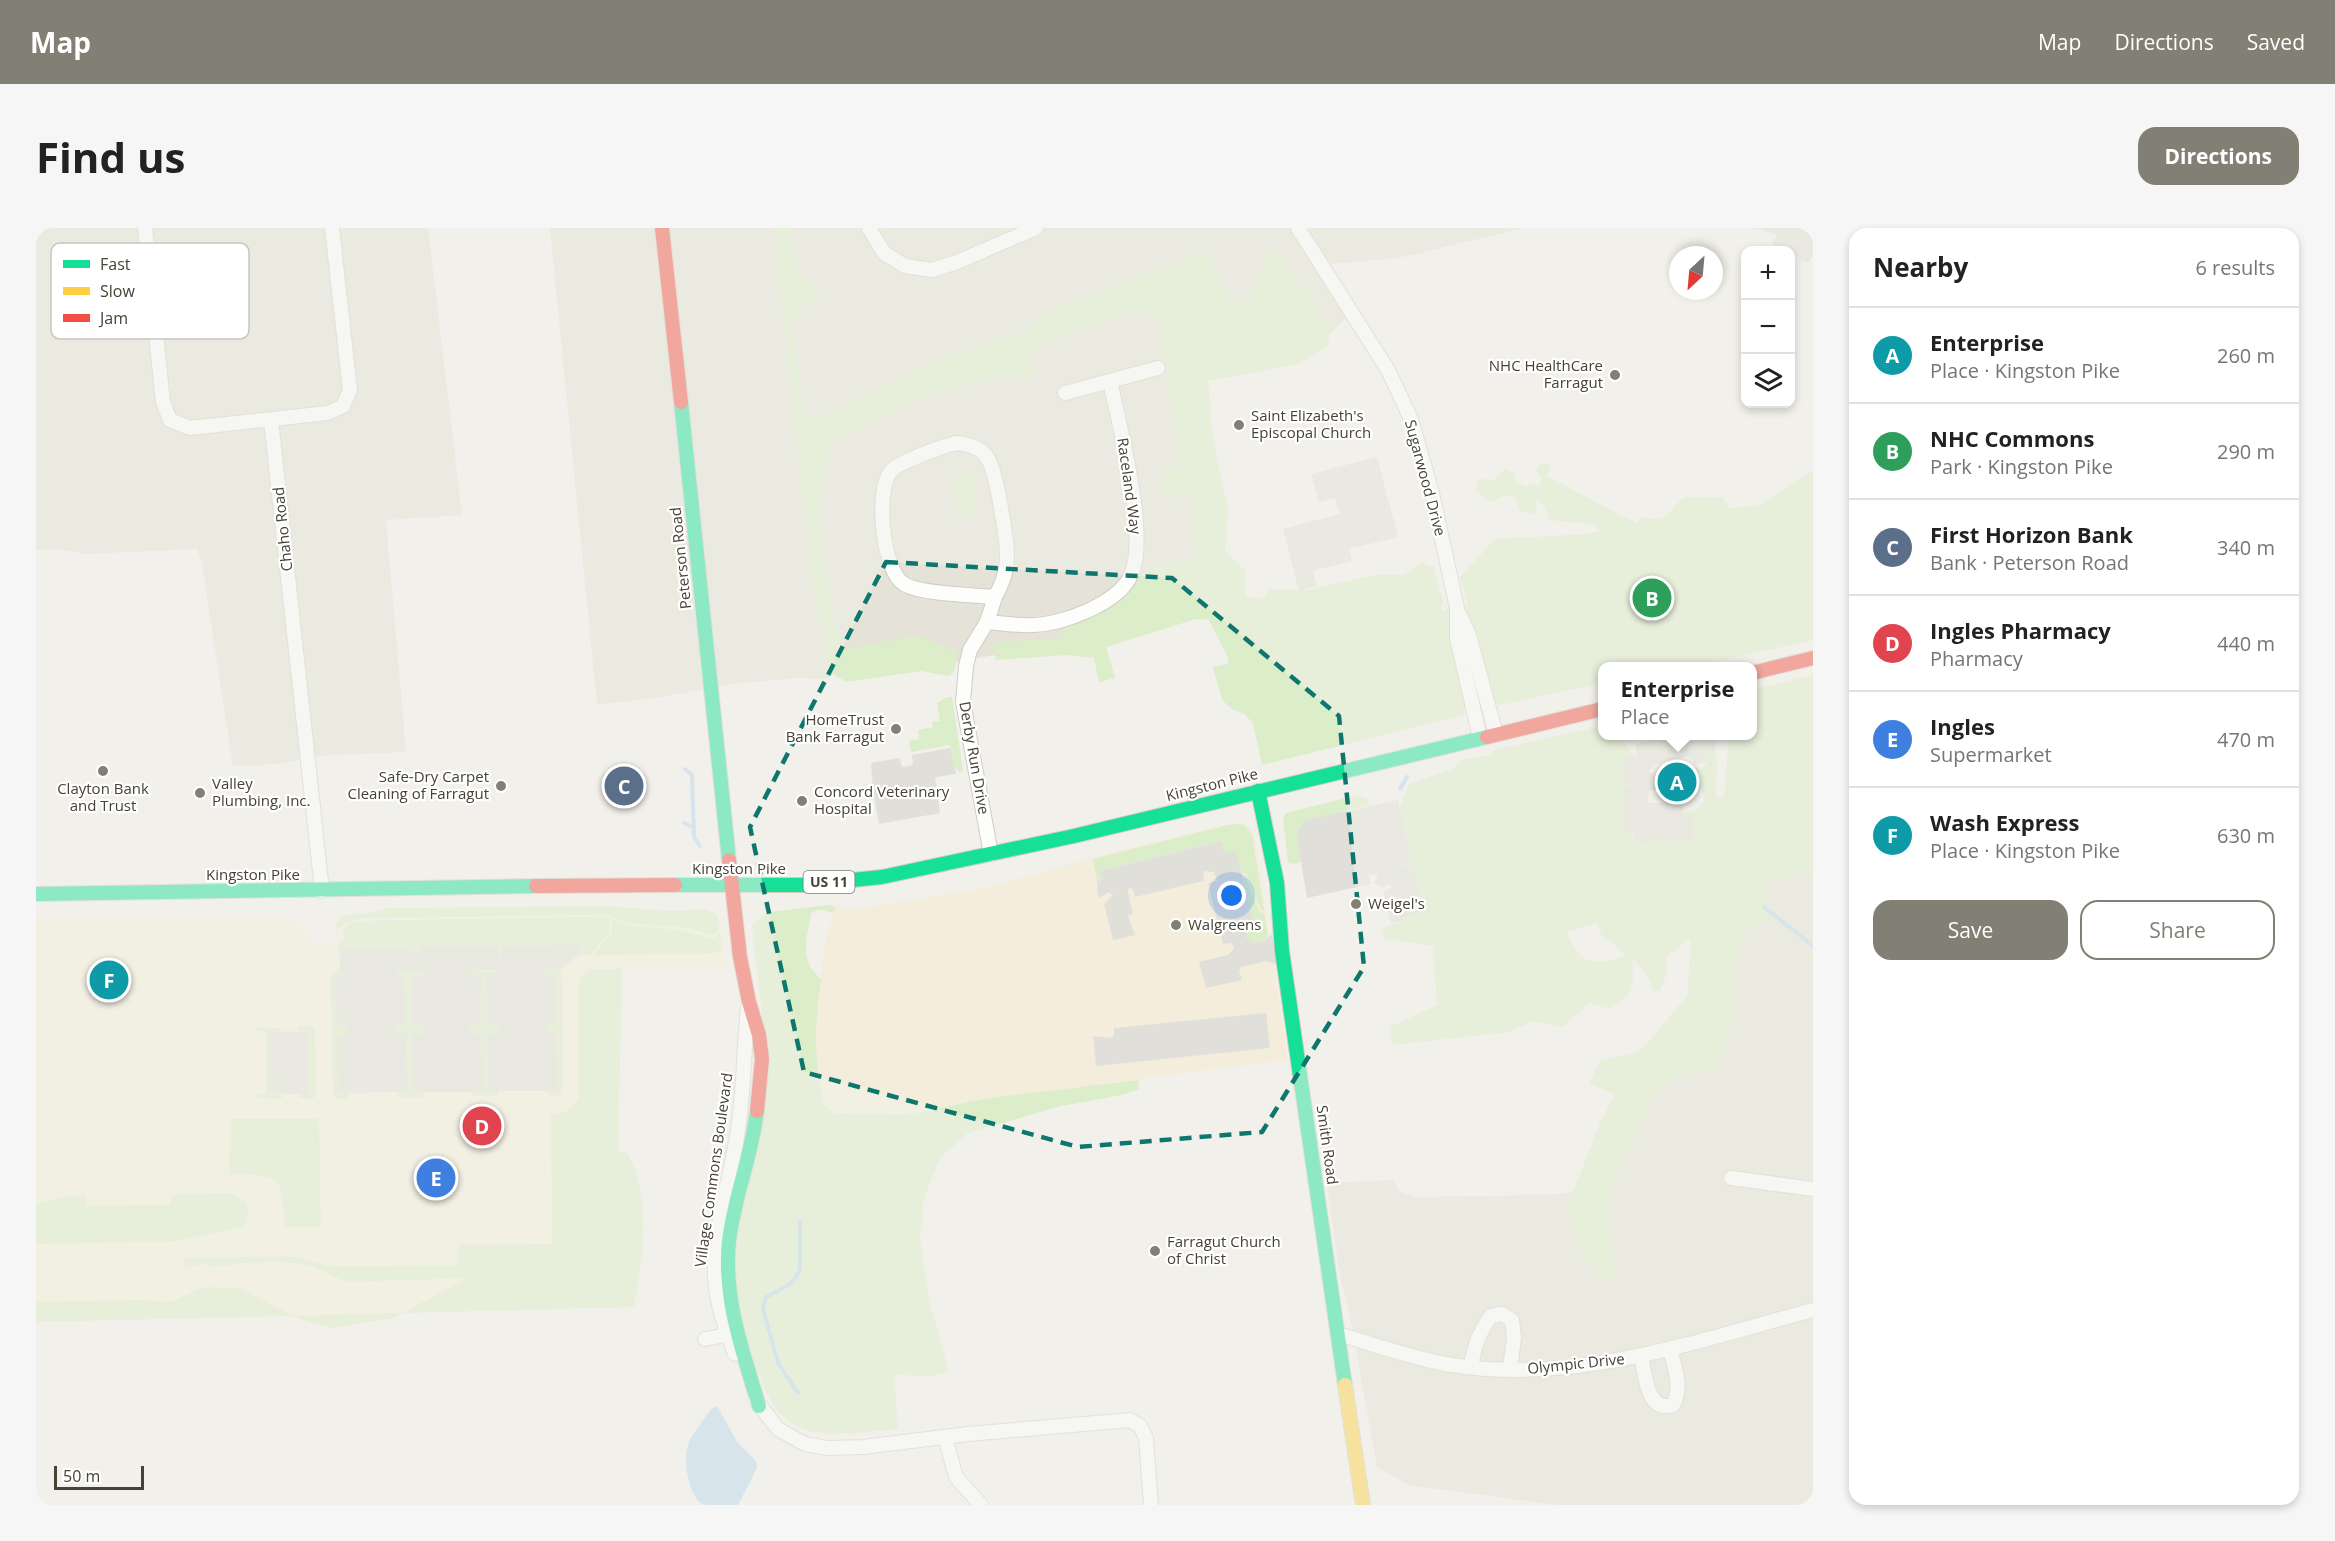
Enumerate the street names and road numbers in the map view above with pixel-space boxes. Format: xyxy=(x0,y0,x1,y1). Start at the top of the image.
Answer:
street label: Sugarwood Drive xyxy=(1401,417,1451,538)
street label: Raceland Way xyxy=(1113,436,1147,536)
street label: Chaho Road xyxy=(268,486,296,572)
street label: Peterson Road xyxy=(665,506,695,610)
street label: Derby Run Drive xyxy=(955,700,995,816)
street label: Kingston Pike xyxy=(1164,763,1260,805)
street label: Kingston Pike xyxy=(692,858,786,878)
street label: Kingston Pike xyxy=(206,864,300,884)
road number: US 11 xyxy=(804,871,854,893)
street label: Village Commons Boulevard xyxy=(689,1071,737,1268)
street label: Smith Road xyxy=(1313,1104,1343,1186)
street label: Olympic Drive xyxy=(1526,1348,1625,1378)

